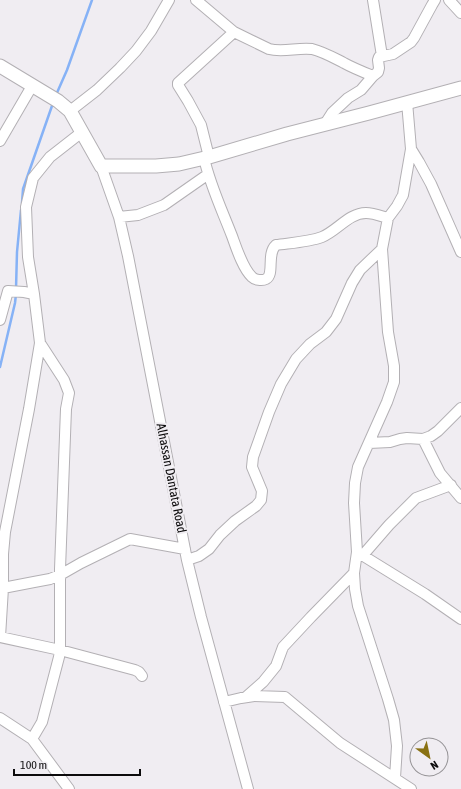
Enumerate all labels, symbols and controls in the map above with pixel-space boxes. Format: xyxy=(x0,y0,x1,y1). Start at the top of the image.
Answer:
street label: Alhassan Dantata Road xyxy=(154,422,189,534)
north arrow xyxy=(409,737,449,777)
scale bar xyxy=(14,751,140,777)
text: 100 m xyxy=(20,758,47,772)
text: N xyxy=(428,759,440,772)

